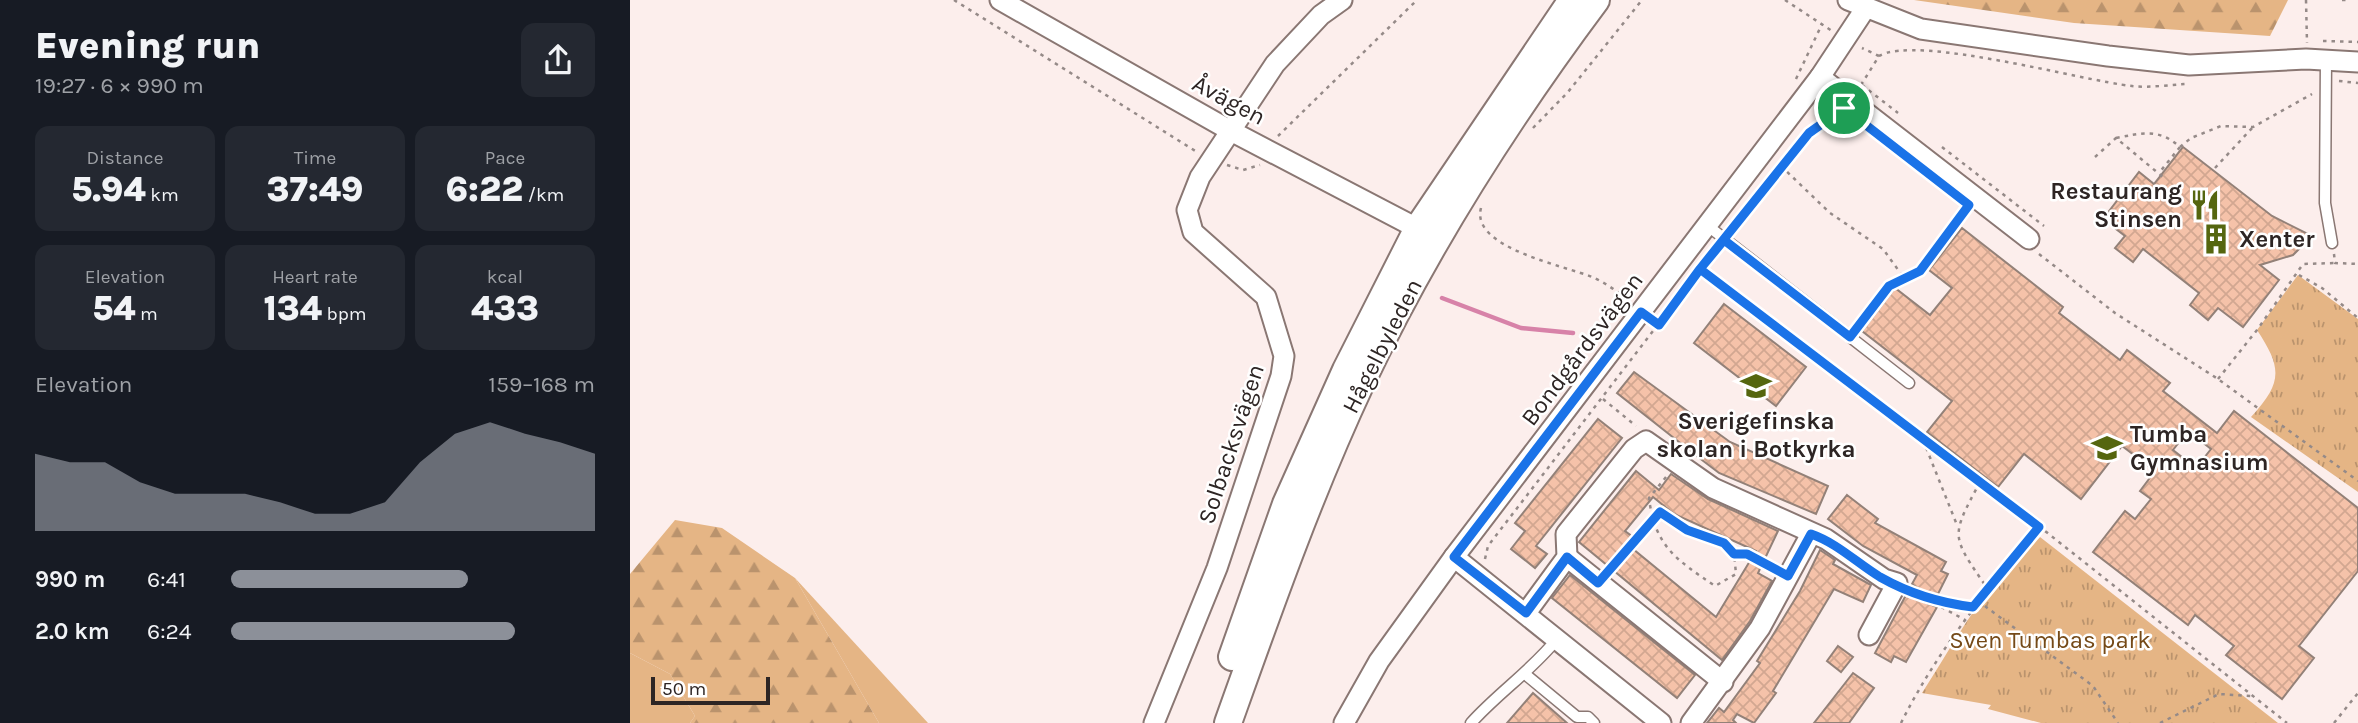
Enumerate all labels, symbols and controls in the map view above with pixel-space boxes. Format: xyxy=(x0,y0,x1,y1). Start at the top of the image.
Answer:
text: Evening run xyxy=(35,23,260,68)
button: share xyxy=(521,23,595,97)
street label: Åvägen xyxy=(1188,68,1271,131)
text: 19:27 · 6 × 990 m xyxy=(35,72,204,99)
pin xyxy=(1814,78,1874,138)
icon: arrive xyxy=(1825,89,1863,127)
text: Distance xyxy=(87,147,163,169)
text: Time xyxy=(294,147,336,169)
text: Pace xyxy=(485,147,525,169)
text: 5.94 xyxy=(71,169,146,210)
text: 37:49 xyxy=(267,169,363,210)
text: 6:22 xyxy=(446,169,523,210)
place label: Restaurang Stinsen xyxy=(2050,177,2182,233)
text: km xyxy=(146,184,179,206)
text: /km xyxy=(523,184,564,206)
restaurant icon: Restaurang Stinsen xyxy=(2188,188,2222,222)
building icon: Xenter xyxy=(2199,222,2233,256)
place label: Xenter xyxy=(2239,225,2315,253)
text: Elevation xyxy=(85,266,165,288)
text: Heart rate xyxy=(272,266,358,288)
text: kcal xyxy=(487,266,523,288)
street label: Bondgårdsvägen xyxy=(1515,267,1649,431)
street label: Hågelbyleden xyxy=(1336,274,1428,418)
text: 54 xyxy=(92,288,135,329)
text: 134 xyxy=(263,288,322,329)
text: 433 xyxy=(471,288,539,329)
text: m xyxy=(135,303,158,325)
text: bpm xyxy=(322,303,367,325)
street label: Solbacksvägen xyxy=(1192,361,1270,527)
school or university icon: Sverigefinska skolan i Botkyrka xyxy=(1739,369,1773,403)
text: Elevation xyxy=(35,371,132,398)
text: 159–168 m xyxy=(488,371,595,398)
place label: Sverigefinska skolan i Botkyrka xyxy=(1656,407,1856,463)
place label: Tumba Gymnasium xyxy=(2130,420,2268,476)
school or university icon: Tumba Gymnasium xyxy=(2090,431,2124,465)
text: 990 m xyxy=(35,566,105,593)
text: 6:41 xyxy=(147,566,186,593)
text: 2.0 km xyxy=(35,618,110,645)
text: 6:24 xyxy=(147,618,192,645)
park label: Sven Tumbas park xyxy=(1949,626,2151,654)
scale bar xyxy=(651,674,770,706)
text: 50 m xyxy=(662,678,706,700)

